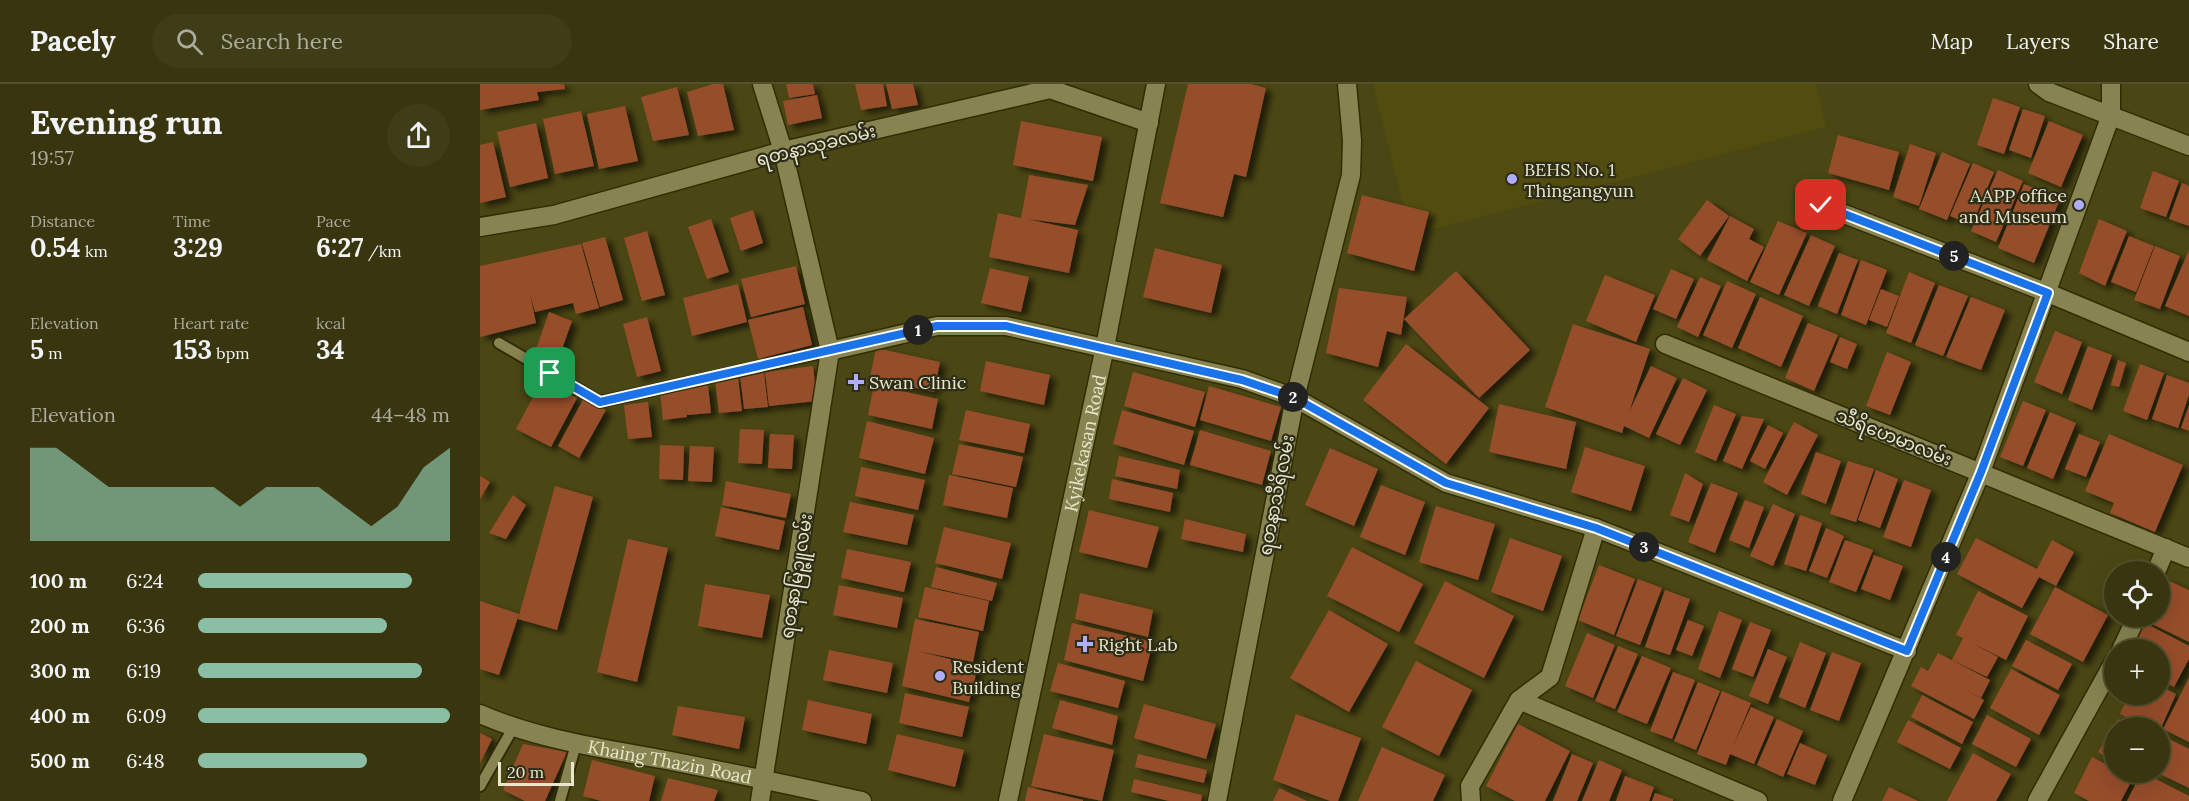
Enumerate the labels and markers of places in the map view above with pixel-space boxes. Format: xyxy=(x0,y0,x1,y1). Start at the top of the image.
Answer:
place label: BEHS No. 1 Thingangyun xyxy=(1524,158,1634,202)
marker: BEHS No. 1 Thingangyun xyxy=(1505,172,1519,186)
pin xyxy=(1795,179,1846,230)
place label: AAPP office and Museum xyxy=(1959,184,2067,228)
marker: AAPP office and Museum xyxy=(2072,198,2086,212)
pin: 5 xyxy=(1939,241,1969,271)
pin: 1 xyxy=(903,315,933,345)
pin xyxy=(524,347,575,398)
place label: Swan Clinic xyxy=(869,371,966,394)
marker: Swan Clinic xyxy=(847,373,865,391)
pin: 2 xyxy=(1278,382,1308,412)
pin: 3 xyxy=(1629,532,1659,562)
pin: 4 xyxy=(1931,542,1961,572)
place label: Right Lab xyxy=(1098,633,1178,656)
marker: Right Lab xyxy=(1076,635,1094,653)
place label: Resident Building xyxy=(952,655,1025,699)
marker: Resident Building xyxy=(933,669,947,683)

